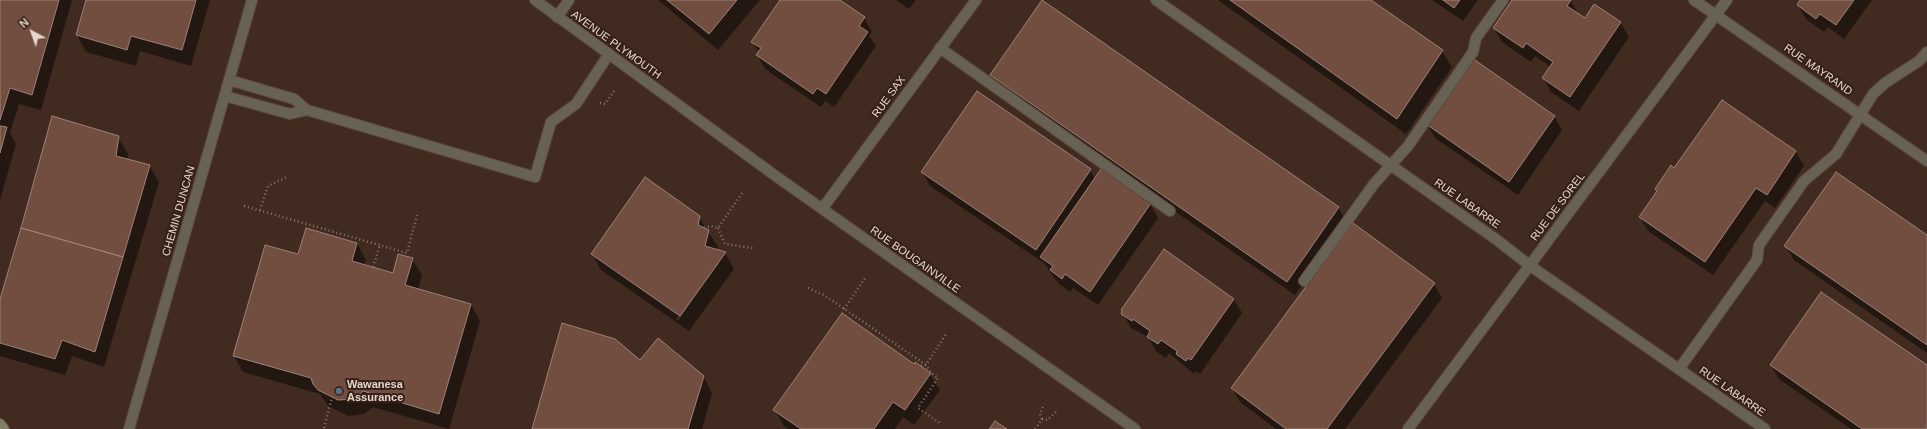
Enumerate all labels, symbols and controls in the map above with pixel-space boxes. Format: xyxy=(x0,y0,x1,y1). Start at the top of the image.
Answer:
street label: AVENUE PLYMOUTH xyxy=(569,8,663,82)
north arrow xyxy=(12,12,52,52)
text: N xyxy=(17,16,31,30)
street label: RUE MAYRAND xyxy=(1781,42,1855,98)
street label: RUE SAX xyxy=(869,74,909,120)
street label: CHEMIN DUNCAN xyxy=(160,164,198,258)
street label: RUE DE SOREL xyxy=(1528,170,1588,244)
street label: RUE LABARRE xyxy=(1431,176,1503,232)
street label: RUE BOUGAINVILLE xyxy=(867,224,963,296)
street label: RUE LABARRE xyxy=(1696,364,1768,420)
place label: Wawanesa Assurance xyxy=(347,378,403,404)
marker: Wawanesa Assurance xyxy=(334,386,344,396)

